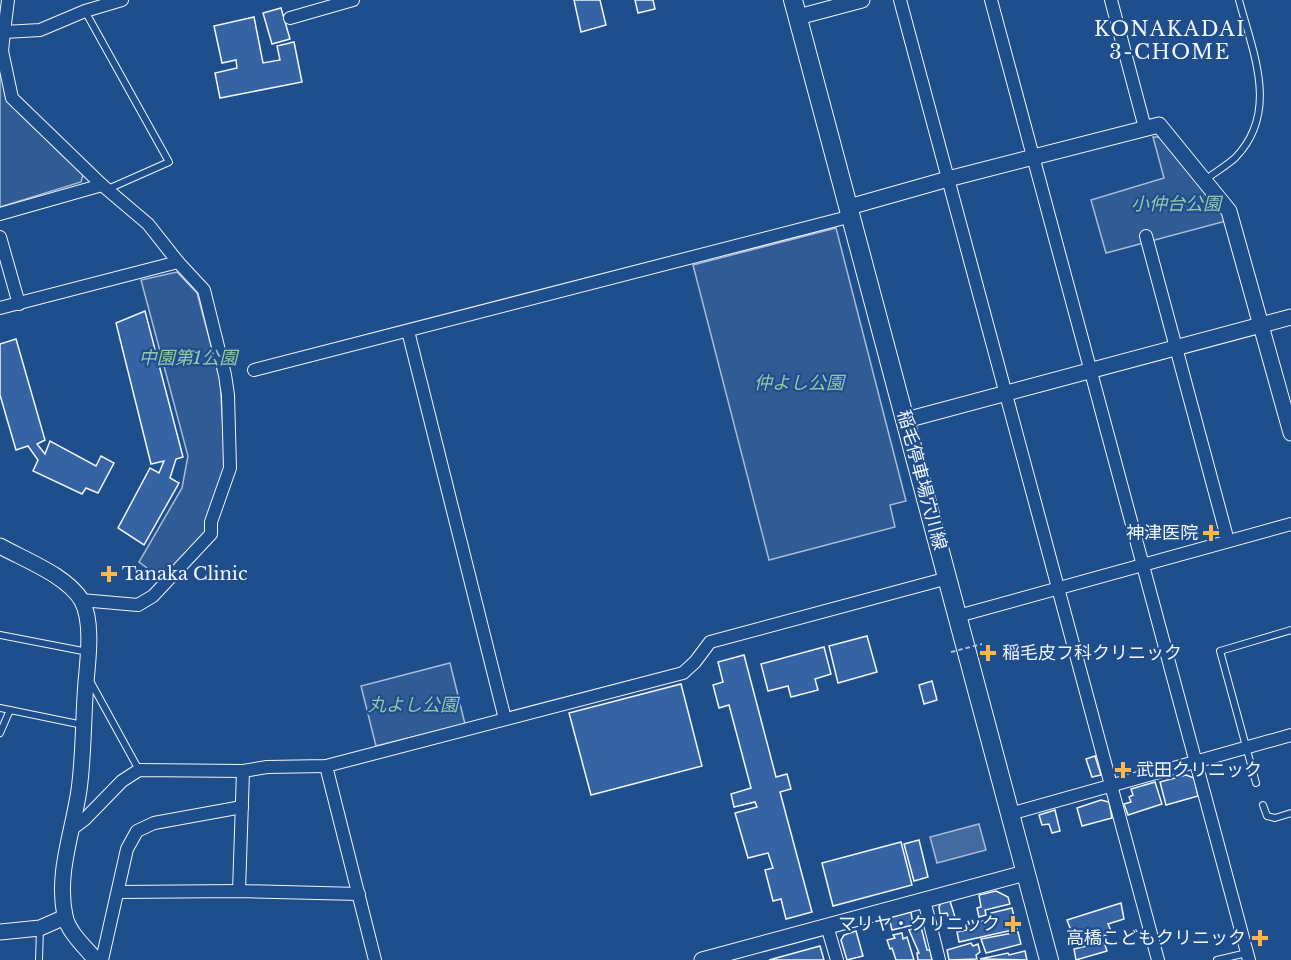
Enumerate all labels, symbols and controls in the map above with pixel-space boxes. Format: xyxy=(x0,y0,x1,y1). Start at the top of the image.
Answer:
district label: KONAKADAI 3-CHOME xyxy=(1094,17,1246,64)
park label: 小仲台公園 xyxy=(1131,193,1224,215)
park label: 中園第1公園 xyxy=(139,347,240,369)
park label: 仲よし公園 xyxy=(754,372,847,394)
street label: 稲毛停車場穴川線 xyxy=(893,408,951,552)
place label: 神津医院 xyxy=(1126,522,1198,544)
marker: 神津医院 xyxy=(1202,524,1220,542)
place label: Tanaka Clinic xyxy=(122,563,248,585)
marker: Tanaka Clinic xyxy=(100,565,118,583)
place label: 稲毛皮フ科クリニック xyxy=(1002,642,1182,664)
marker: 稲毛皮フ科クリニック xyxy=(979,644,997,662)
park label: 丸よし公園 xyxy=(368,694,461,716)
place label: 武田クリニック xyxy=(1136,759,1262,781)
marker: 武田クリニック xyxy=(1114,761,1132,779)
place label: マリヤ・クリニック xyxy=(838,913,1000,935)
marker: マリヤ・クリニック xyxy=(1004,915,1022,933)
place label: 高橋こどもクリニック xyxy=(1066,927,1246,949)
marker: 高橋こどもクリニック xyxy=(1251,929,1269,947)

